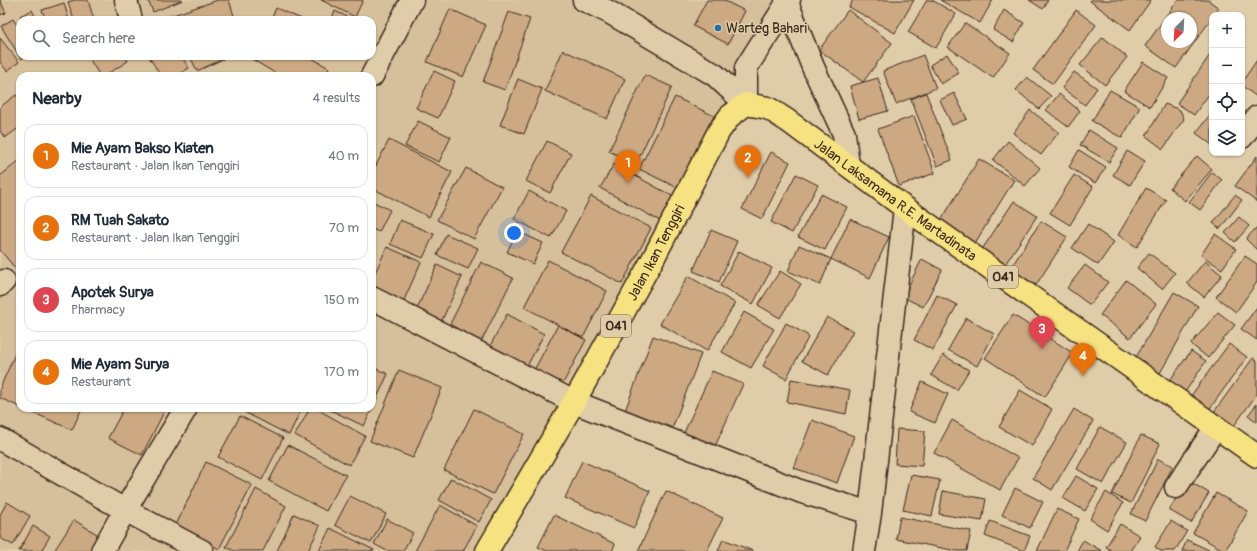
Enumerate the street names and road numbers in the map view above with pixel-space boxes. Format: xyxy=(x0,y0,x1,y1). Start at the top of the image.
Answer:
street label: Jalan Laksamana R.E. Martadinata xyxy=(811,135,980,264)
street label: Jalan Ikan Tenggiri xyxy=(623,201,688,303)
road number: 041 xyxy=(988,266,1018,288)
road number: 041 xyxy=(601,315,631,337)

